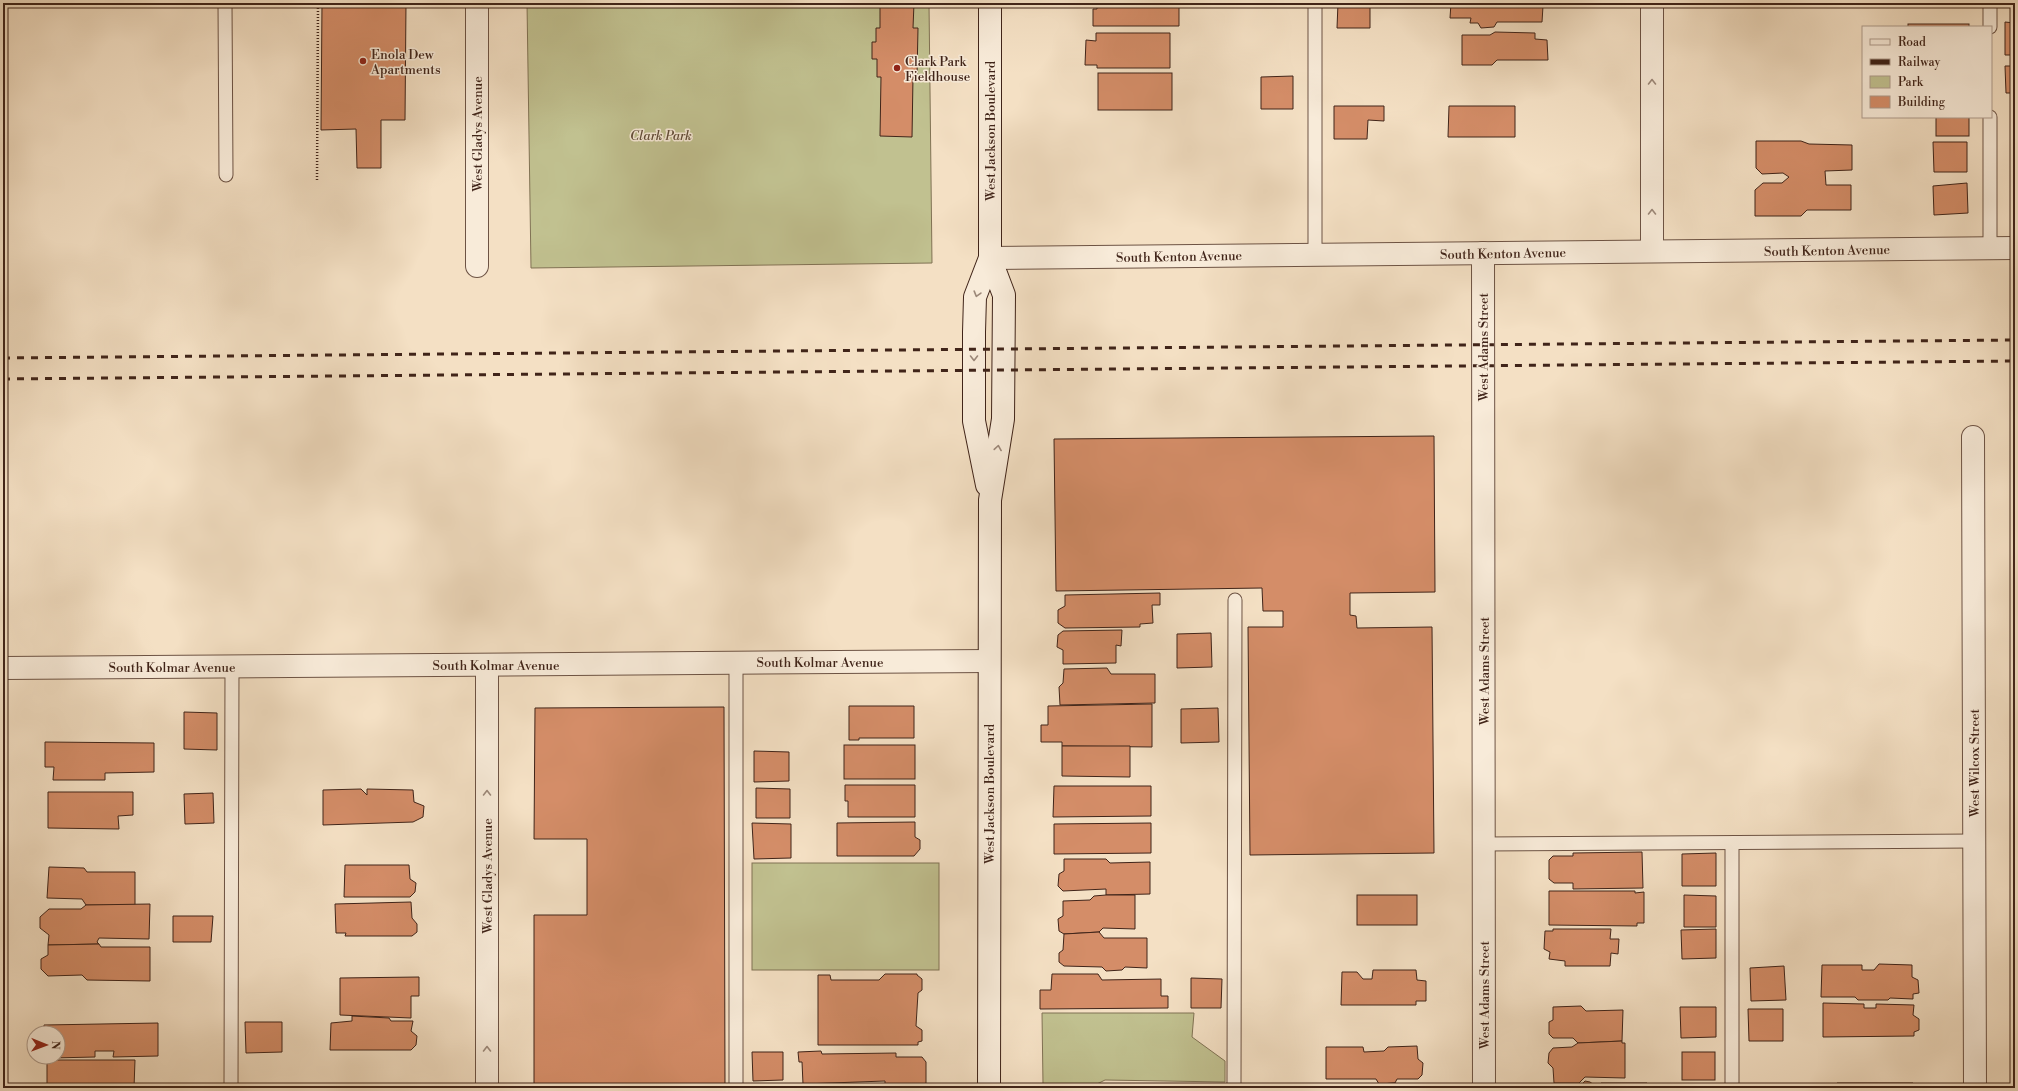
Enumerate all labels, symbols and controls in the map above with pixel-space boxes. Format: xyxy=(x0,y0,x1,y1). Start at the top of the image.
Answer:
legend xyxy=(1862,26,1992,118)
text: Road xyxy=(1898,35,1926,50)
place label: Enola Dew Apartments xyxy=(370,47,441,78)
place label: Clark Park Fieldhouse xyxy=(905,54,971,85)
text: Railway xyxy=(1898,55,1940,70)
marker: Enola Dew Apartments xyxy=(358,56,368,66)
street label: West Jackson Boulevard xyxy=(983,60,999,202)
marker: Clark Park Fieldhouse xyxy=(892,63,902,73)
text: Park xyxy=(1898,75,1924,90)
street label: West Gladys Avenue xyxy=(470,76,486,193)
one-way arrow xyxy=(1648,79,1656,85)
text: Building xyxy=(1897,95,1946,110)
park label: Clark Park xyxy=(630,128,692,144)
one-way arrow xyxy=(1648,209,1656,215)
street label: South Kenton Avenue xyxy=(1764,242,1891,260)
street label: South Kenton Avenue xyxy=(1440,245,1567,263)
street label: South Kenton Avenue xyxy=(1116,248,1243,266)
one-way arrow xyxy=(973,291,982,298)
street label: West Adams Street xyxy=(1476,292,1492,402)
one-way arrow xyxy=(970,355,979,361)
one-way arrow xyxy=(994,445,1002,451)
street label: West Adams Street xyxy=(1477,616,1493,726)
street label: South Kolmar Avenue xyxy=(757,655,884,671)
street label: South Kolmar Avenue xyxy=(433,658,560,674)
street label: South Kolmar Avenue xyxy=(109,660,236,676)
street label: West Wilcox Street xyxy=(1967,708,1983,818)
street label: West Jackson Boulevard xyxy=(982,723,998,865)
one-way arrow xyxy=(483,790,491,796)
street label: West Gladys Avenue xyxy=(480,818,496,935)
street label: West Adams Street xyxy=(1477,940,1493,1050)
north arrow xyxy=(26,1025,66,1065)
text: N xyxy=(48,1041,62,1050)
one-way arrow xyxy=(483,1046,491,1052)

